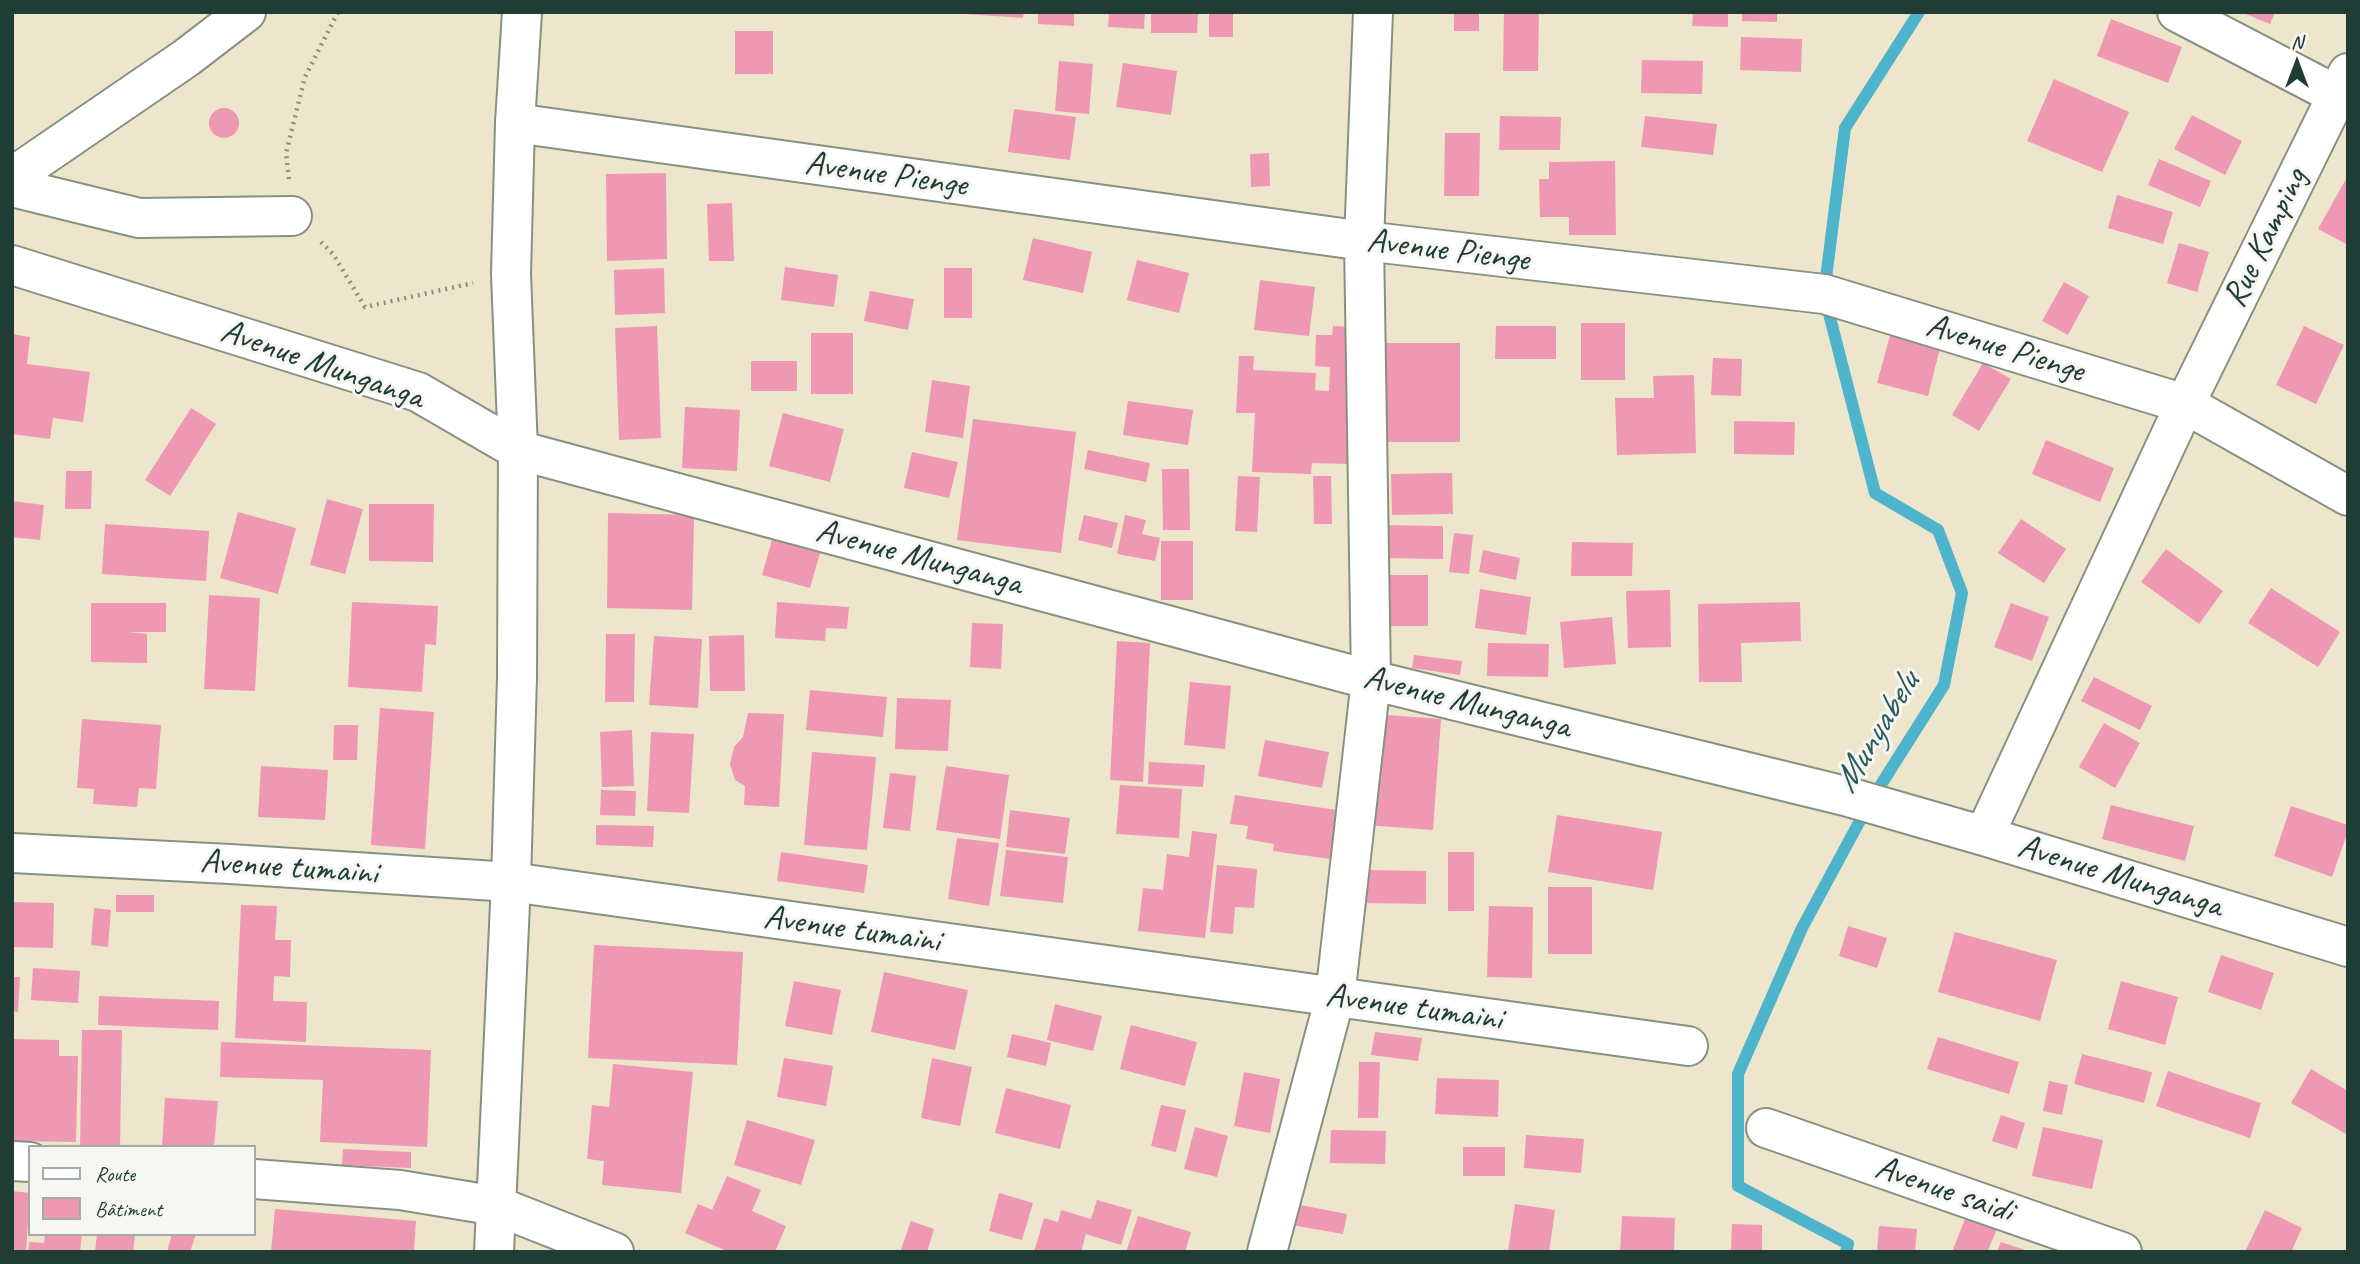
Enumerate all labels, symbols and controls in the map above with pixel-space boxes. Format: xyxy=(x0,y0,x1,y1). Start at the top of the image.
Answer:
north arrow xyxy=(2262,28,2332,98)
text: N xyxy=(2291,30,2303,54)
street label: Avenue Pienge xyxy=(802,143,970,207)
street label: Rue Kamping xyxy=(2214,162,2318,314)
street label: Avenue Pienge xyxy=(1365,220,1531,282)
street label: Avenue Pienge xyxy=(1921,305,2089,393)
street label: Avenue Munganga xyxy=(215,311,429,419)
street label: Avenue Munganga xyxy=(811,510,1027,606)
street label: Avenue Munganga xyxy=(1359,657,1575,749)
water label: Munyabelu xyxy=(1824,665,1930,801)
street label: Avenue Munganga xyxy=(2013,826,2227,928)
street label: Avenue tumaini xyxy=(199,841,379,895)
street label: Avenue tumaini xyxy=(761,897,943,963)
street label: Avenue tumaini xyxy=(1323,975,1505,1041)
legend xyxy=(28,1145,256,1236)
street label: Avenue saidi xyxy=(1870,1147,2018,1233)
text: Route xyxy=(95,1161,135,1187)
text: Bâtiment xyxy=(95,1196,162,1222)

